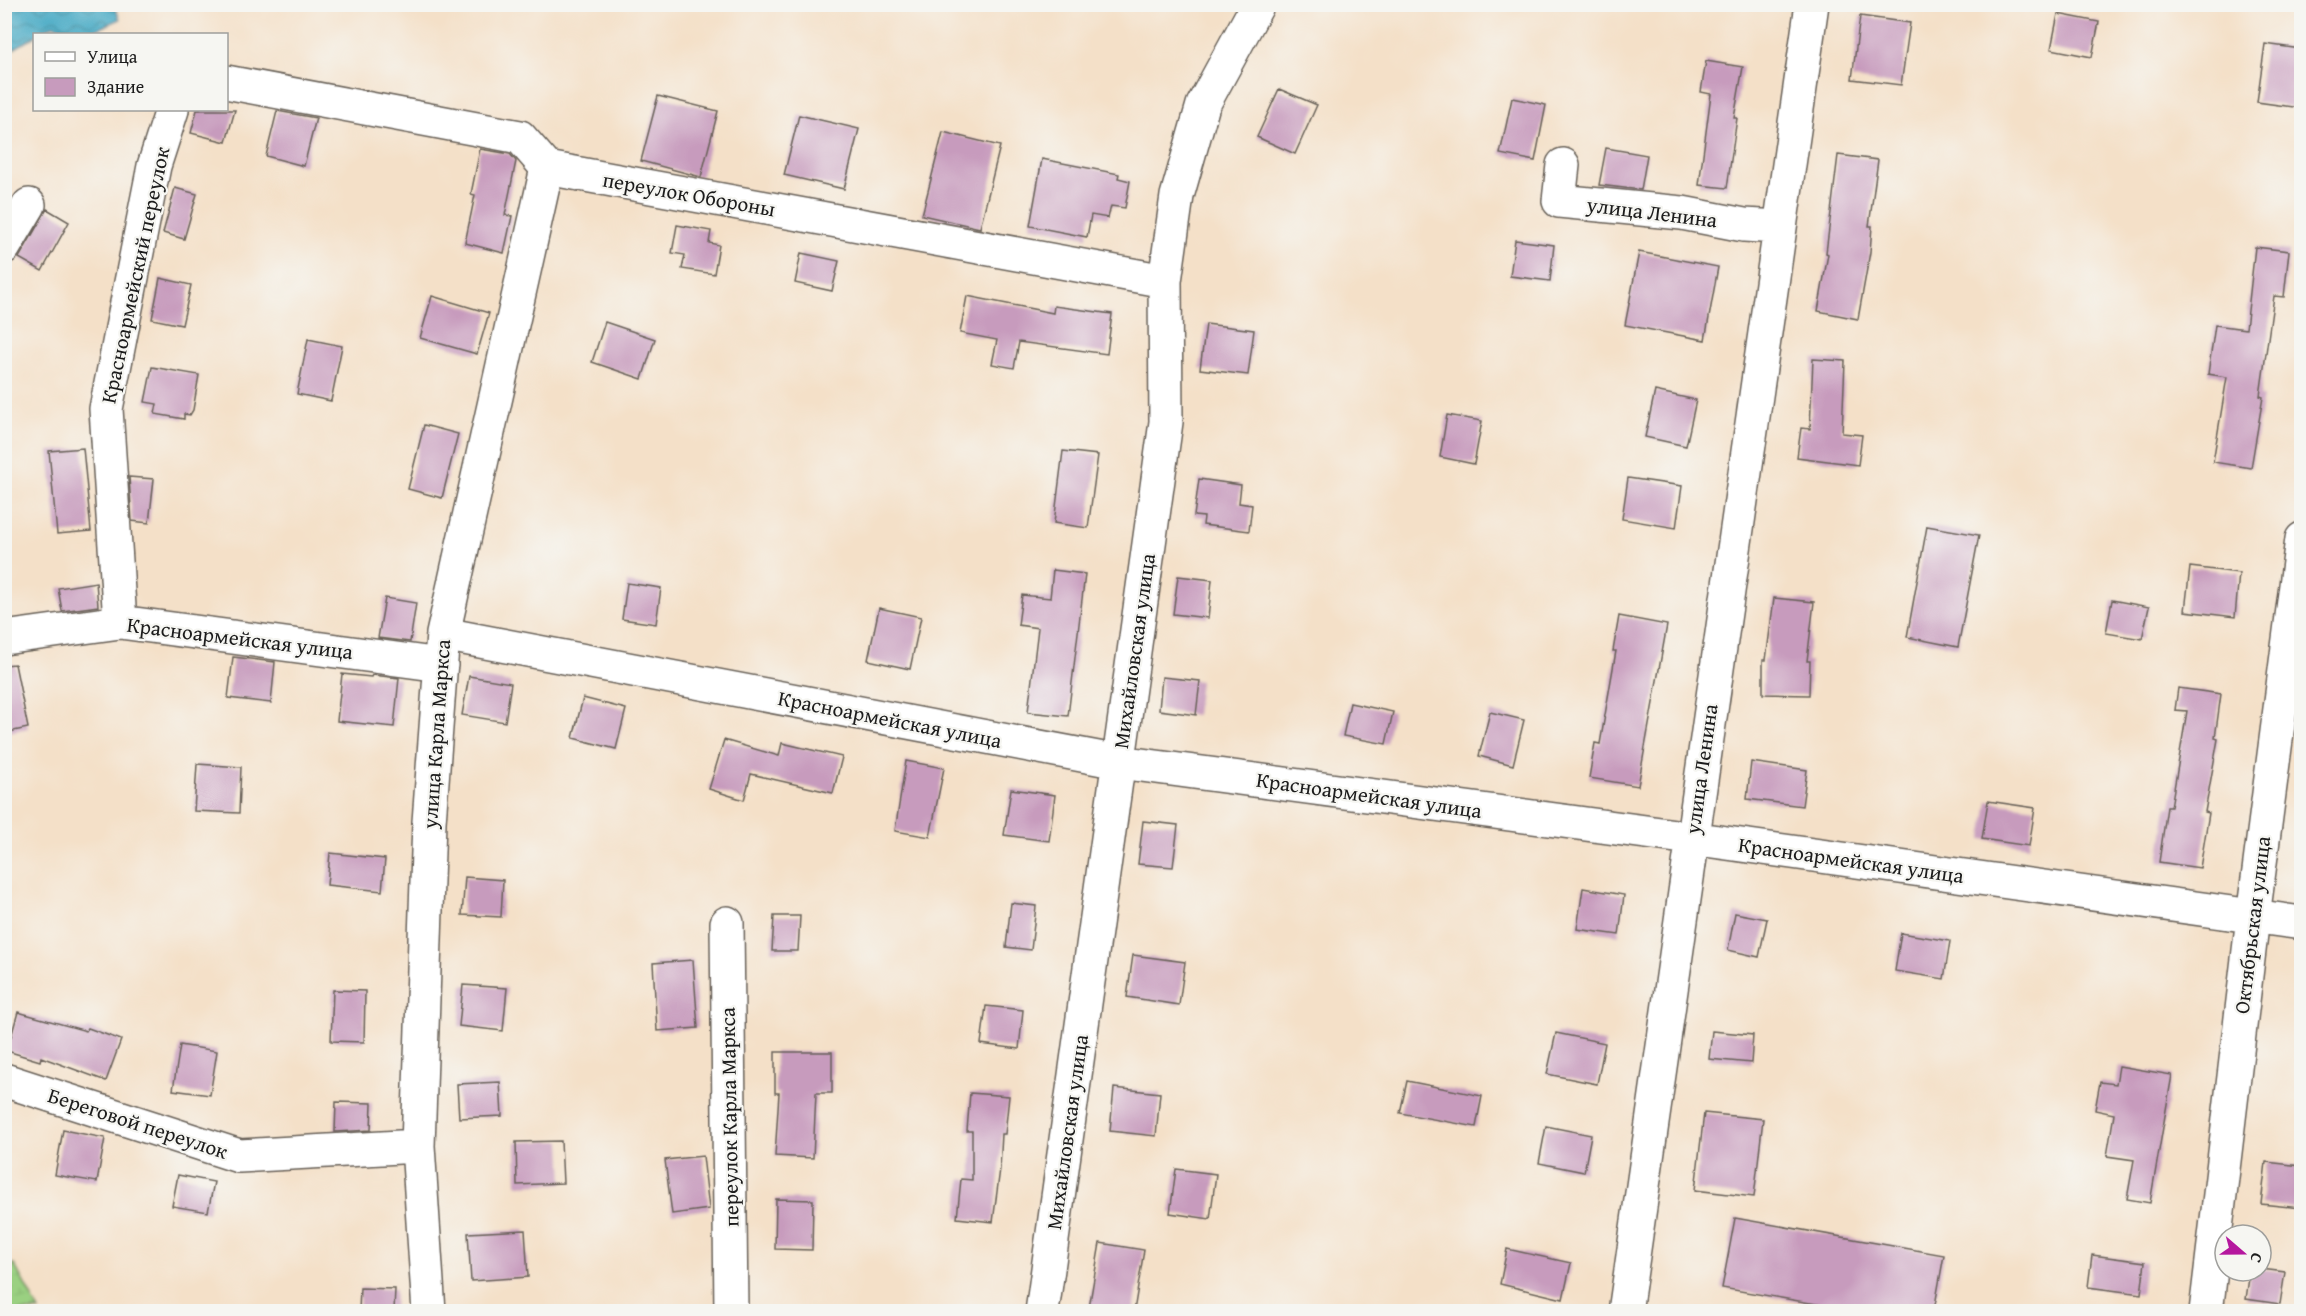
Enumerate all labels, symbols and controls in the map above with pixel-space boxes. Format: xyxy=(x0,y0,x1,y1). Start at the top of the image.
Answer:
legend xyxy=(33,33,228,111)
text: Улица xyxy=(87,43,138,70)
text: Здание xyxy=(87,73,144,100)
street label: Красноармейский переулок xyxy=(93,144,177,406)
street label: переулок Обороны xyxy=(600,164,778,224)
street label: улица Ленина xyxy=(1584,188,1719,235)
street label: Михайловская улица xyxy=(1105,551,1163,751)
street label: Красноармейская улица xyxy=(125,609,355,667)
street label: улица Карла Маркса xyxy=(414,638,458,831)
street label: Красноармейская улица xyxy=(775,682,1005,756)
street label: улица Ленина xyxy=(1676,702,1725,837)
street label: Красноармейская улица xyxy=(1254,764,1484,826)
street label: Красноармейская улица xyxy=(1736,829,1966,891)
street label: Октябрьская улица xyxy=(2226,834,2278,1016)
street label: переулок Карла Маркса xyxy=(712,1007,746,1227)
street label: Михайловская улица xyxy=(1038,1032,1096,1232)
street label: Береговой переулок xyxy=(44,1079,232,1167)
north arrow xyxy=(2213,1223,2273,1283)
text: С xyxy=(2244,1250,2270,1266)

